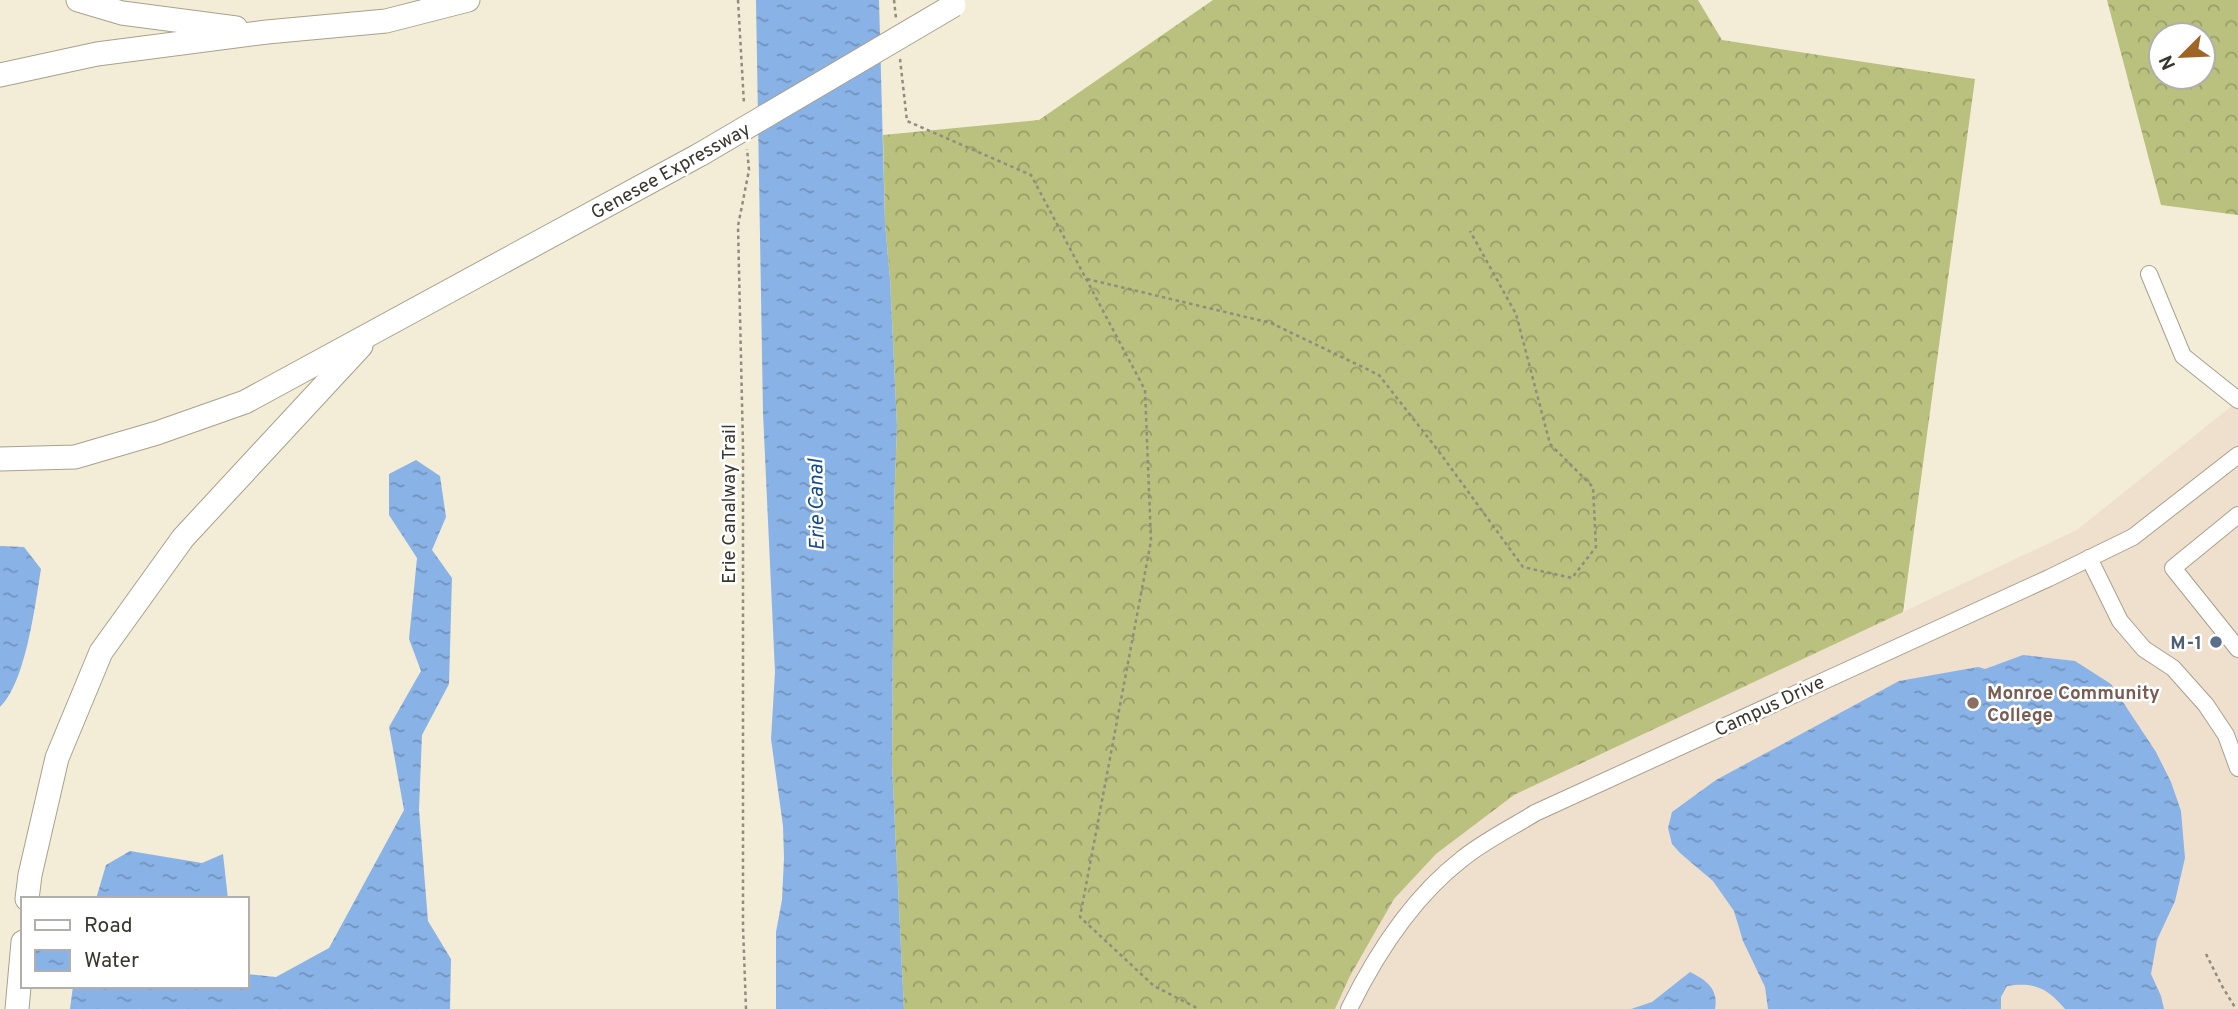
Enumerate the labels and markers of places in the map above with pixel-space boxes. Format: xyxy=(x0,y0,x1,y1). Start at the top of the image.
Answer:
place label: M-1 xyxy=(2170,632,2202,656)
marker: M-1 xyxy=(2208,634,2224,650)
place label: Monroe Community College xyxy=(1987,682,2160,728)
marker: Monroe Community College xyxy=(1965,695,1981,711)

